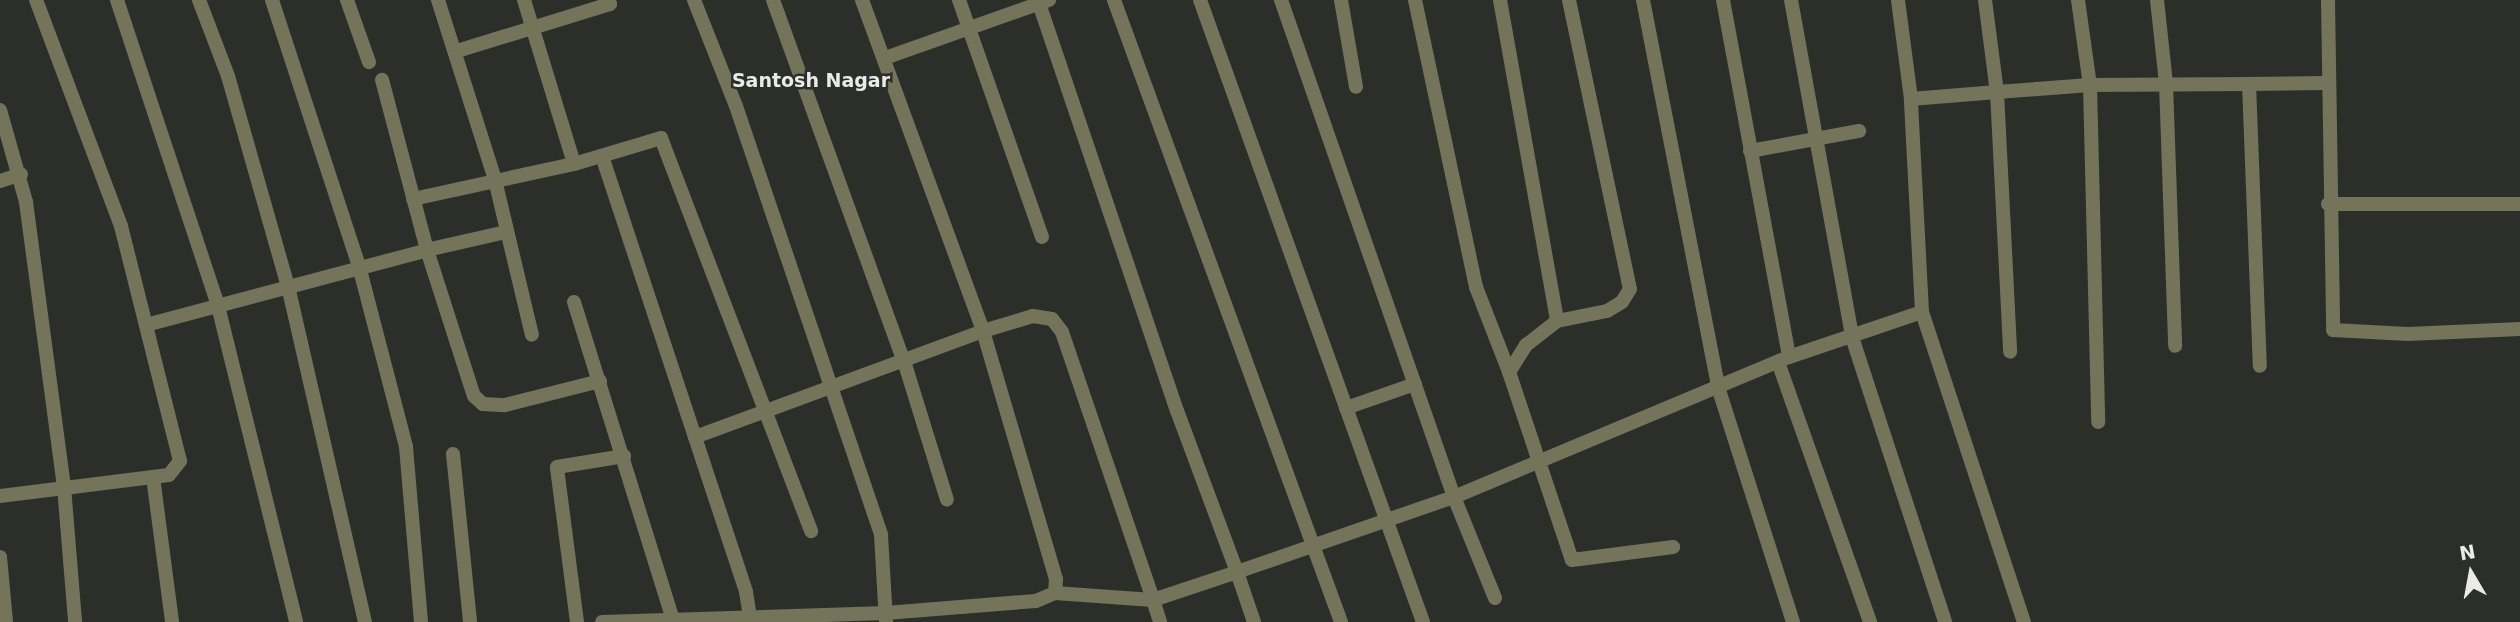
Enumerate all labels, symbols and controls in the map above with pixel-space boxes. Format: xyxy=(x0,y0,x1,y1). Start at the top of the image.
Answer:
district label: Santosh Nagar xyxy=(732,70,890,92)
north arrow xyxy=(2436,538,2506,608)
text: N xyxy=(2458,540,2477,565)

